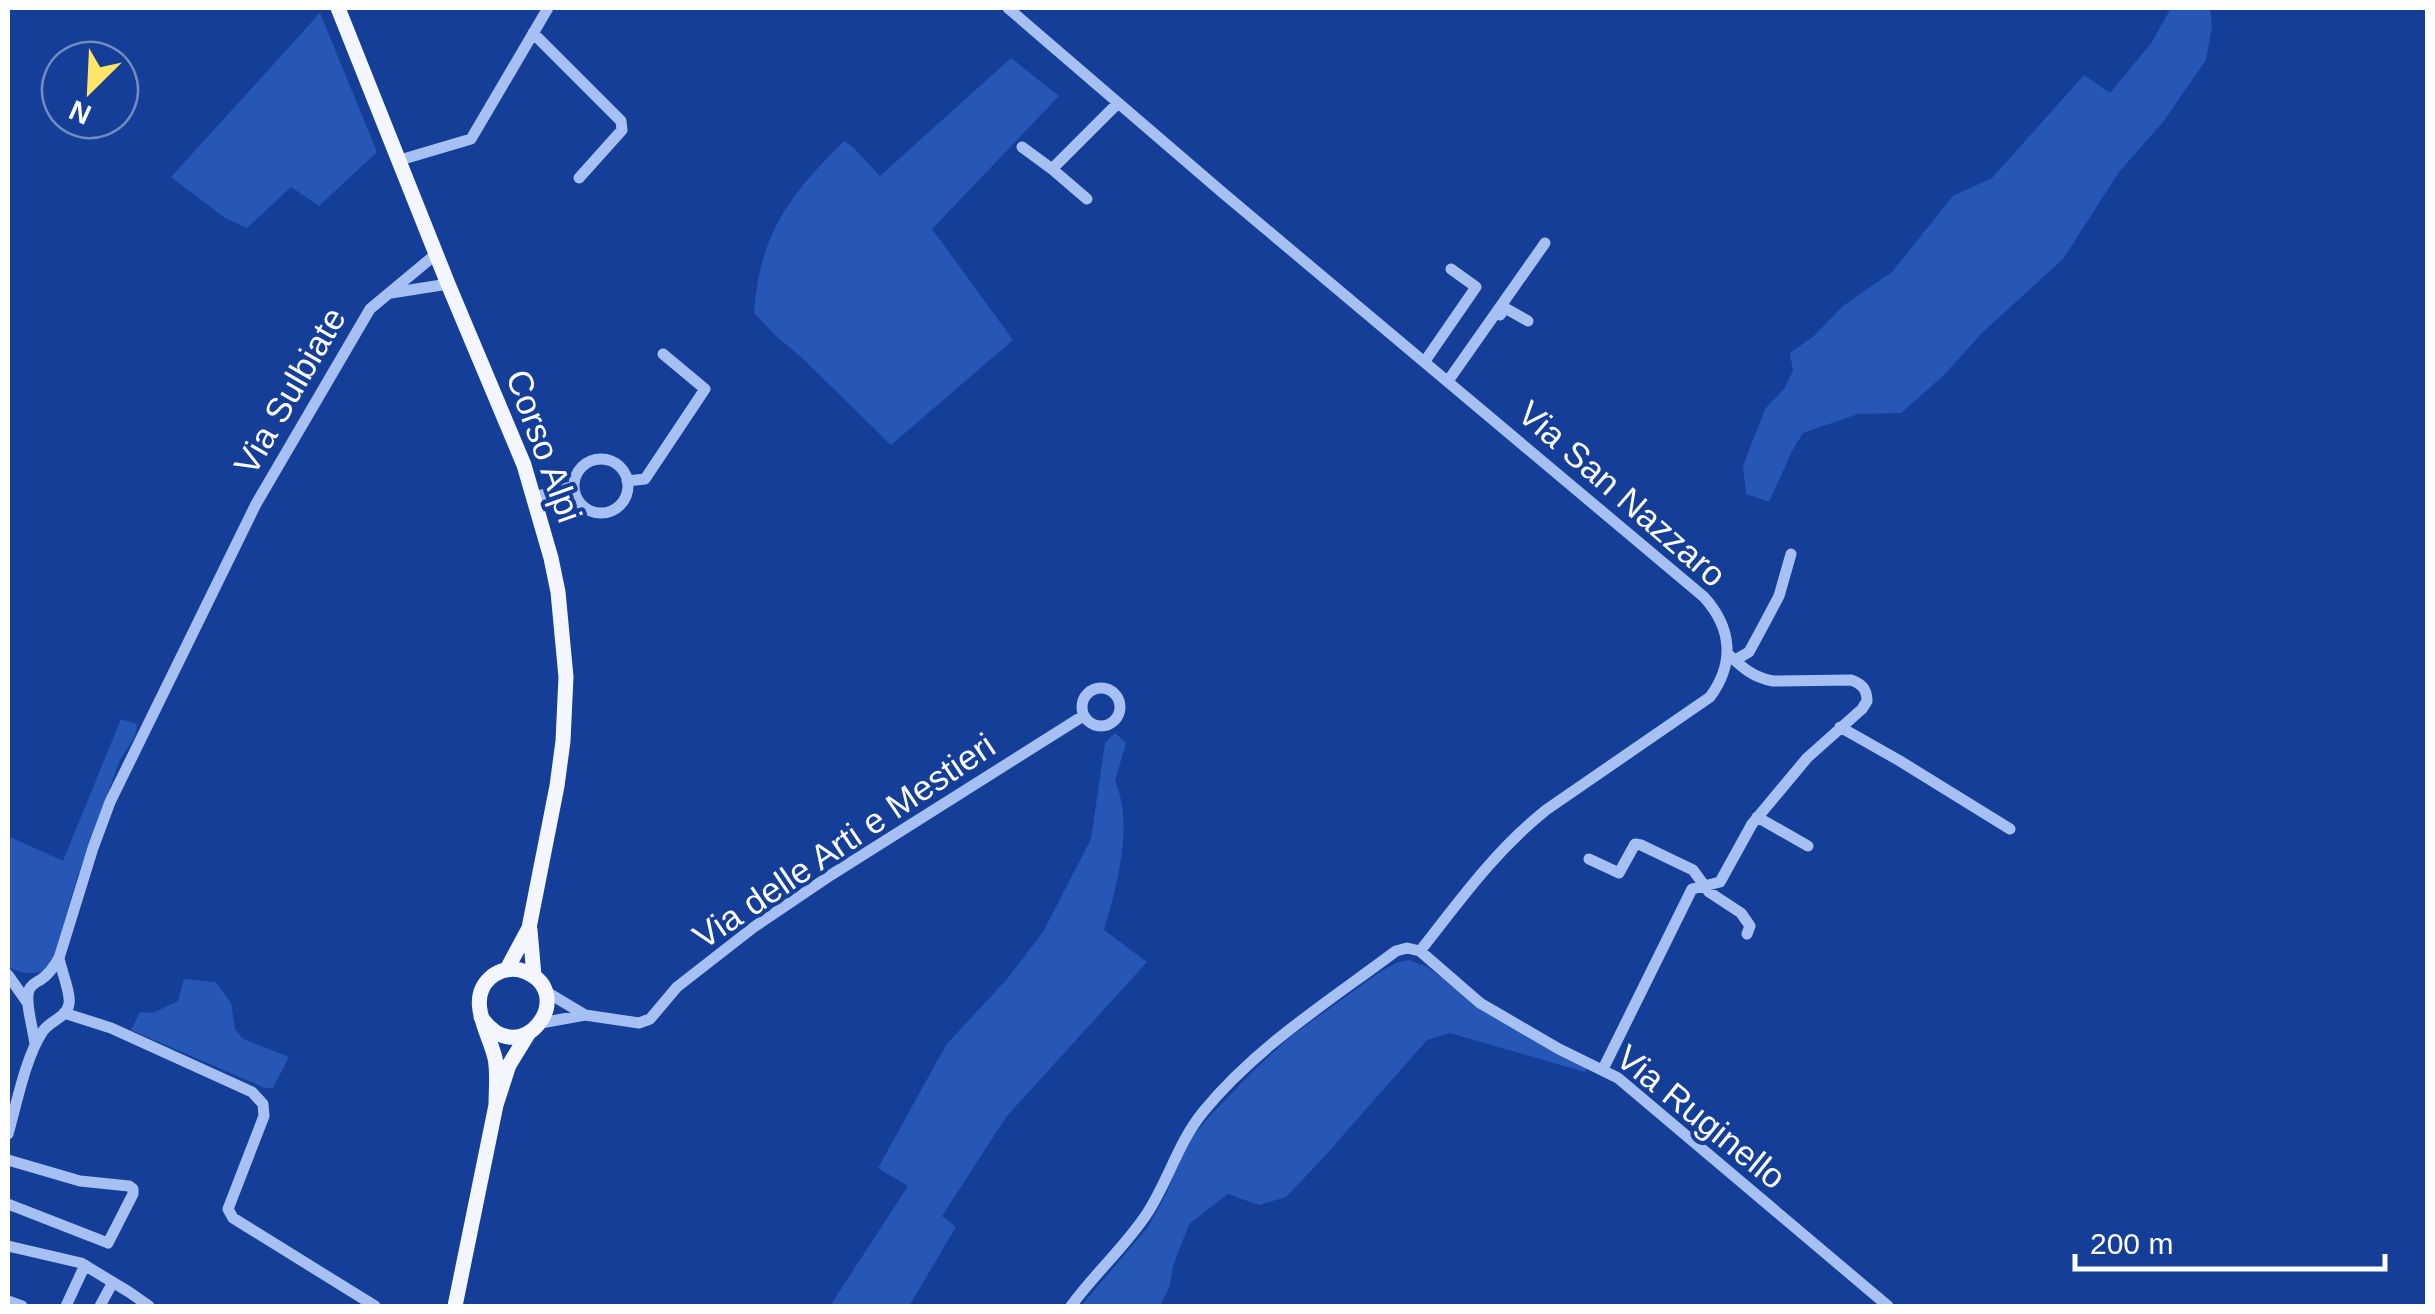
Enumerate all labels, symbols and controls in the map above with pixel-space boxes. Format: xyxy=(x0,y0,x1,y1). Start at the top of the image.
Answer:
north arrow xyxy=(40,40,140,140)
text: N xyxy=(64,94,96,131)
street label: Via Sulbiate xyxy=(226,300,353,481)
street label: Corso Alpi xyxy=(499,364,590,527)
street label: Via San Nazzaro xyxy=(1511,393,1734,594)
street label: Via delle Arti e Mestieri xyxy=(686,725,1002,956)
street label: Via Ruginello xyxy=(1609,1037,1793,1196)
scale bar xyxy=(2075,1209,2385,1271)
text: 200 m xyxy=(2090,1227,2173,1260)

